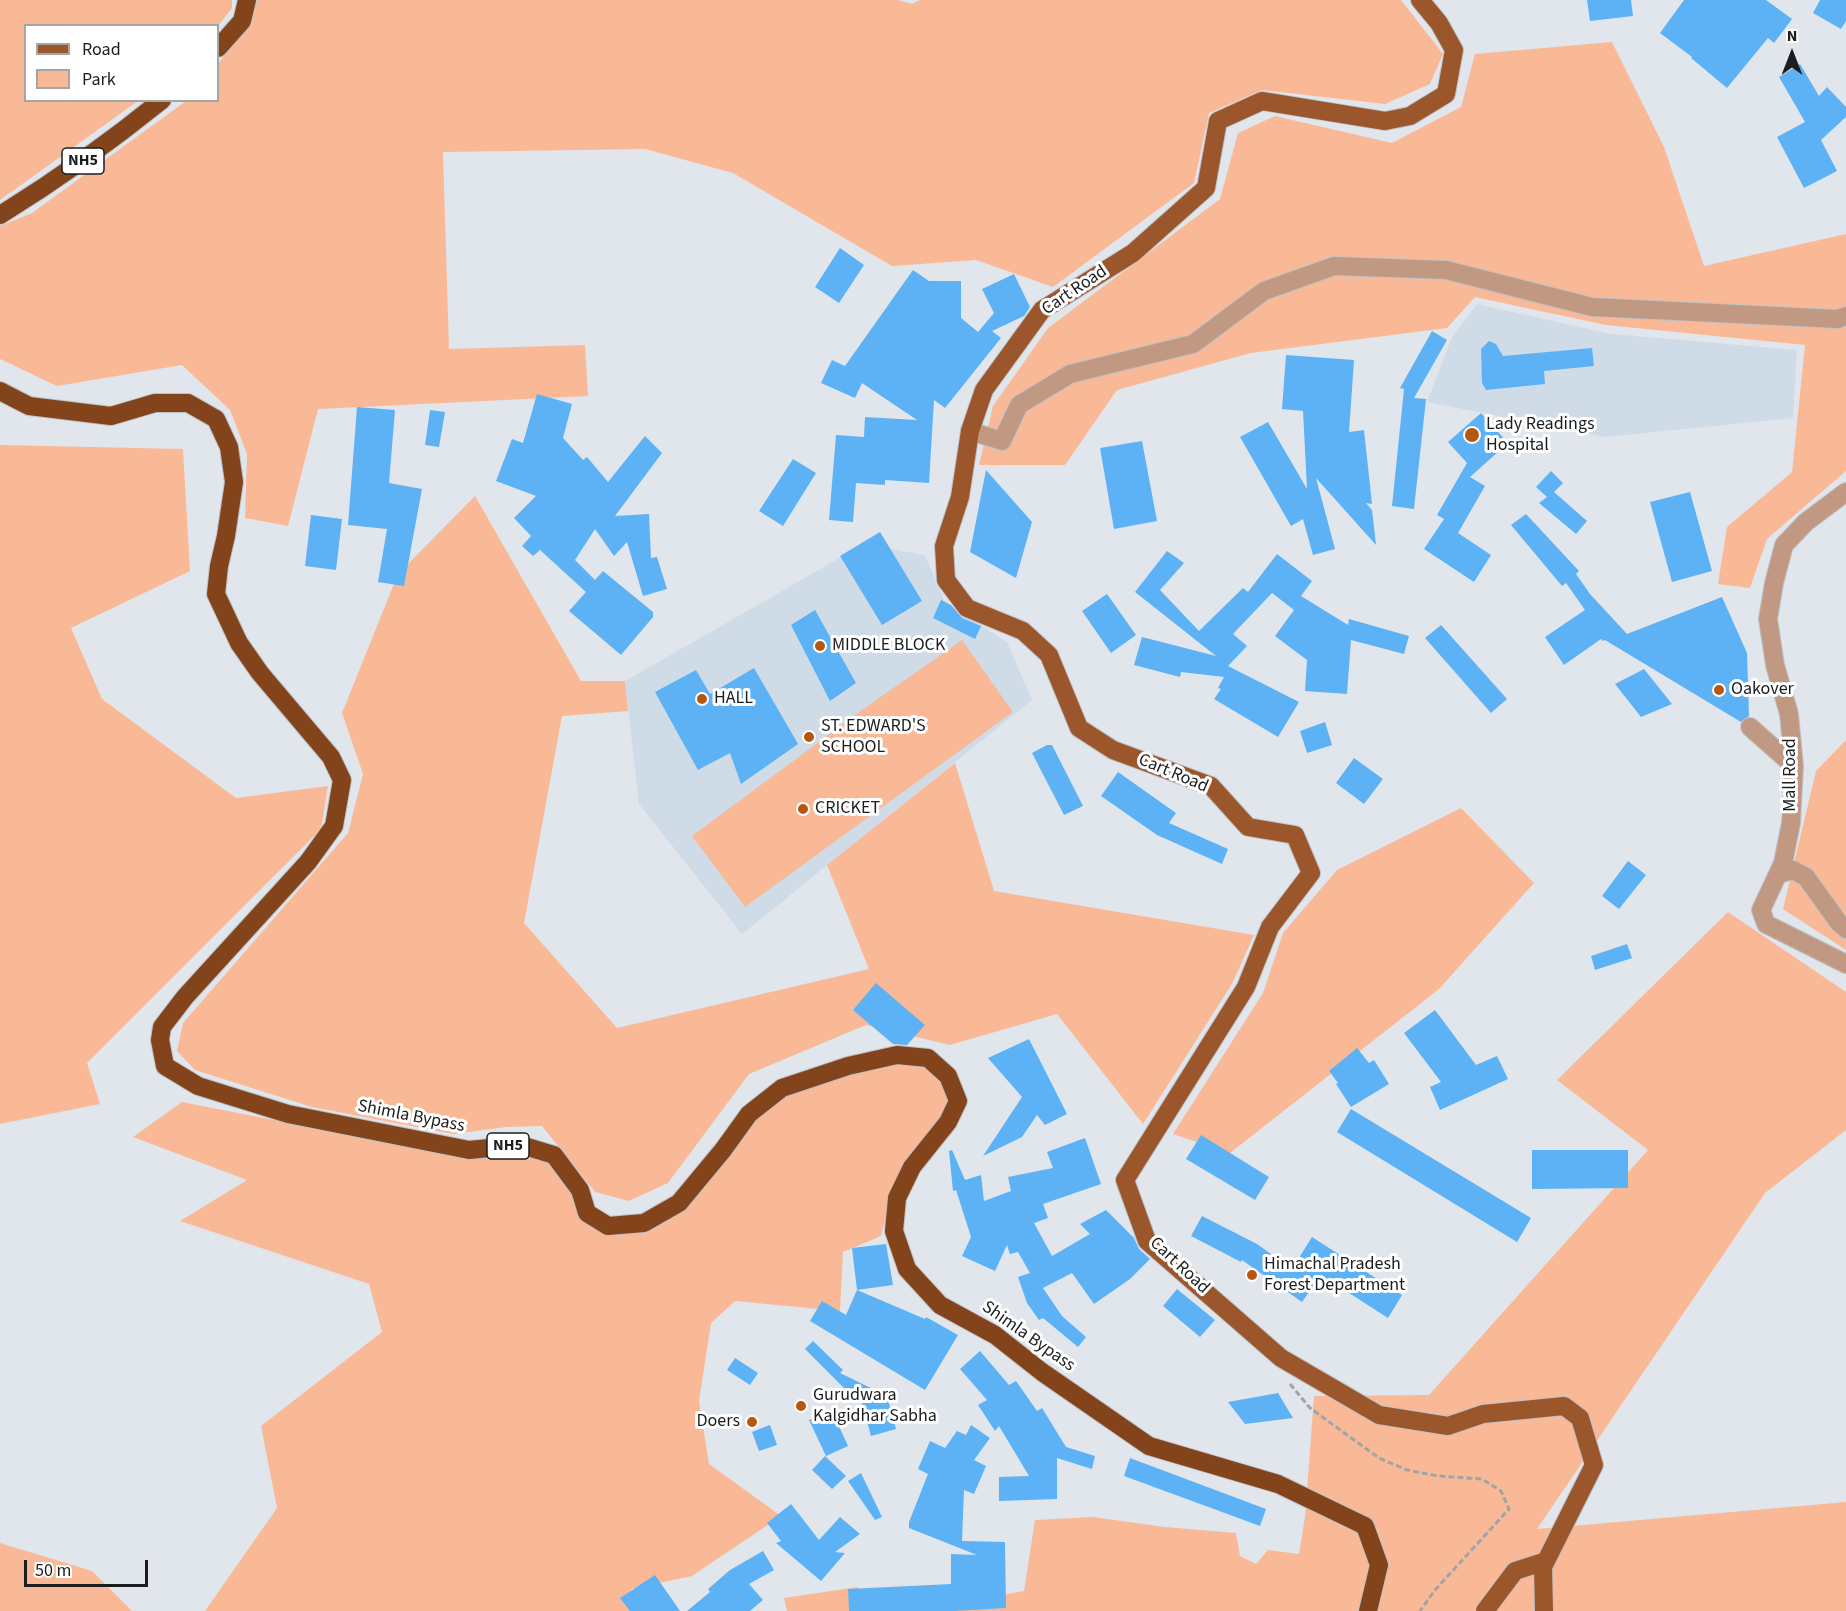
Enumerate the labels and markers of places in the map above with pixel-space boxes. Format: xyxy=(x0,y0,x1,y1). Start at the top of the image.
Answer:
place label: Lady Readings Hospital xyxy=(1486,414,1595,456)
marker: Lady Readings Hospital xyxy=(1463,426,1481,444)
place label: MIDDLE BLOCK xyxy=(832,635,945,657)
marker: MIDDLE BLOCK xyxy=(813,639,827,653)
place label: Oakover xyxy=(1731,679,1794,701)
marker: Oakover xyxy=(1712,683,1726,697)
place label: HALL xyxy=(714,688,753,710)
marker: HALL xyxy=(695,692,709,706)
place label: ST. EDWARD'S SCHOOL xyxy=(821,716,926,758)
marker: ST. EDWARD'S SCHOOL xyxy=(802,730,816,744)
place label: CRICKET xyxy=(815,798,880,820)
marker: CRICKET xyxy=(796,802,810,816)
place label: Himachal Pradesh Forest Department xyxy=(1264,1254,1405,1296)
marker: Himachal Pradesh Forest Department xyxy=(1245,1268,1259,1282)
place label: Gurudwara Kalgidhar Sabha xyxy=(813,1385,937,1428)
marker: Gurudwara Kalgidhar Sabha xyxy=(794,1399,808,1413)
place label: Doers xyxy=(697,1411,740,1433)
marker: Doers xyxy=(745,1415,759,1429)

